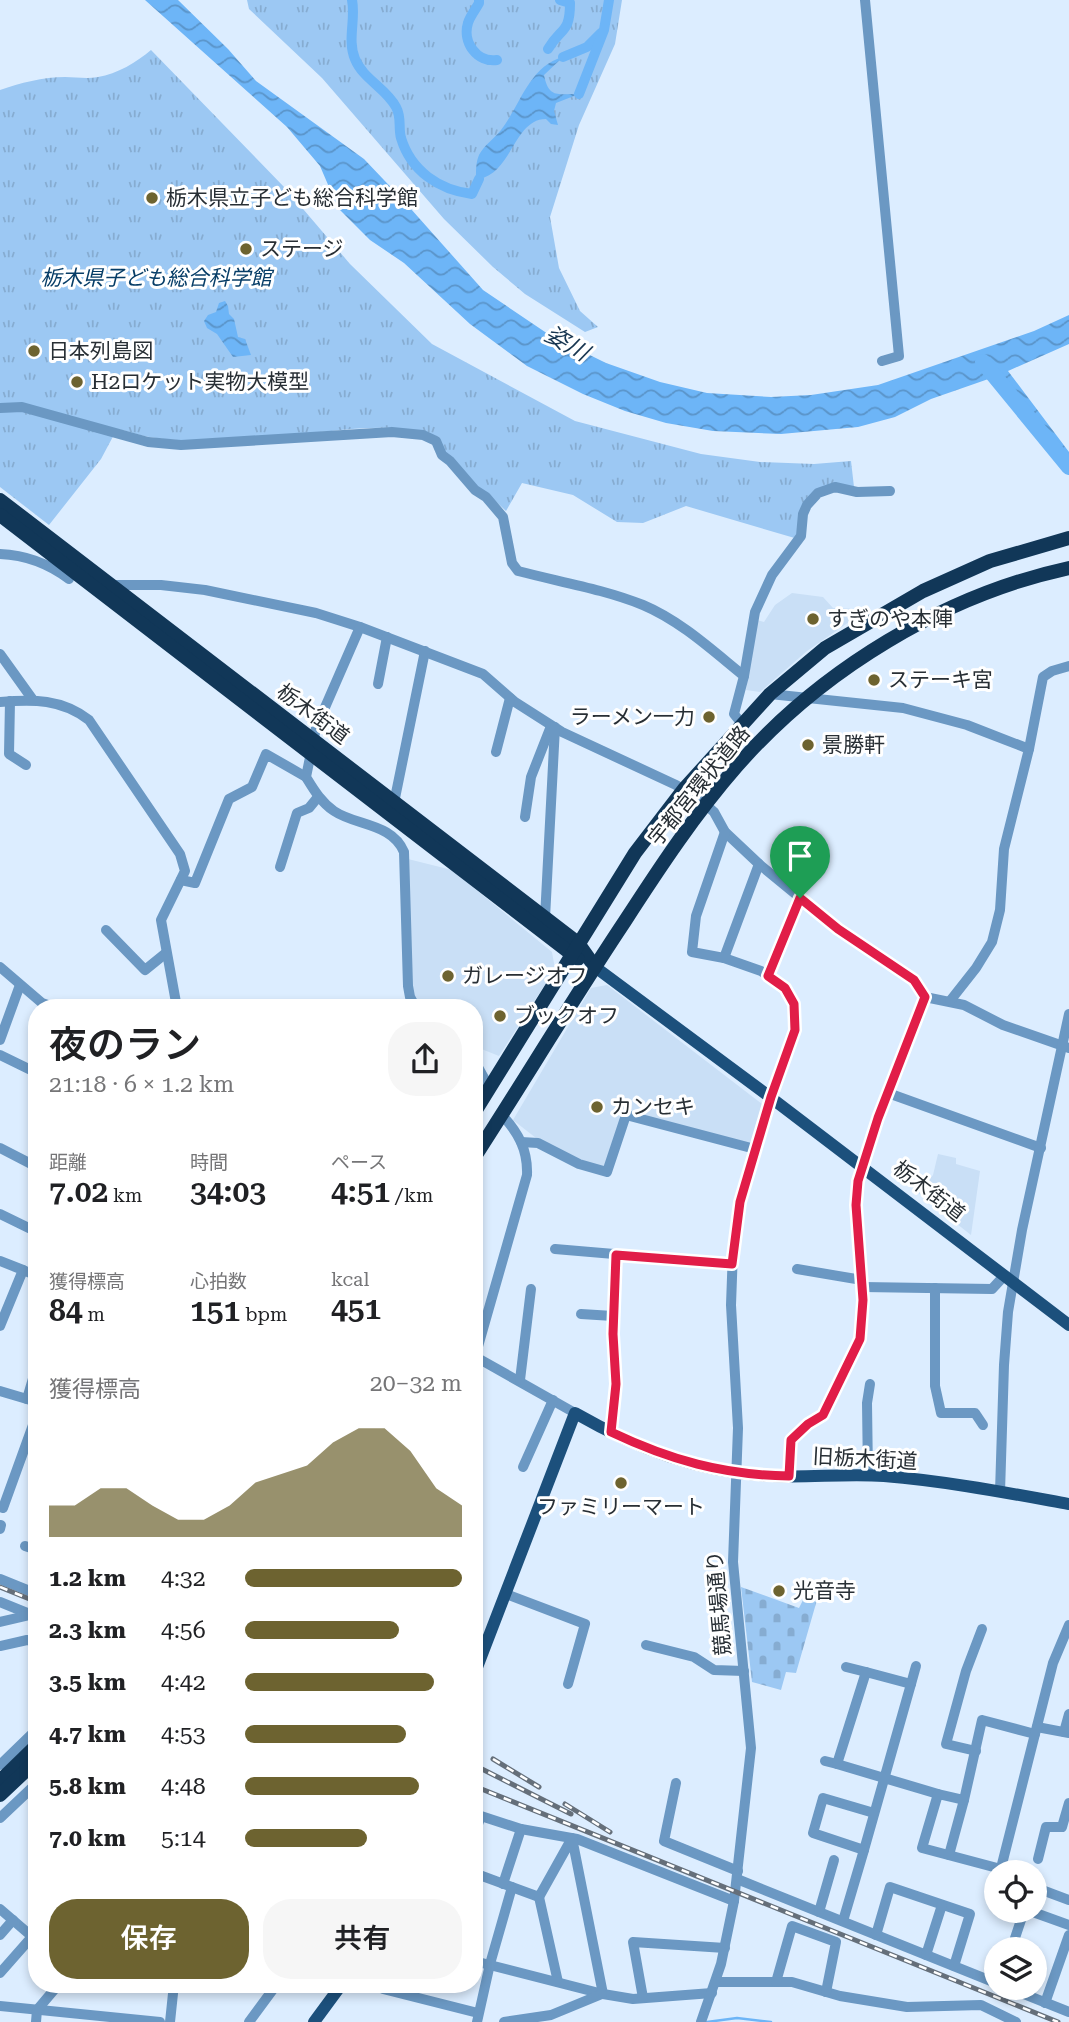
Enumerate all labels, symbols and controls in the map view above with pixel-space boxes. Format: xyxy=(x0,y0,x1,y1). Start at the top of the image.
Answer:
place label: 栃木県立子ども総合科学館 xyxy=(166,186,418,210)
marker: 栃木県立子ども総合科学館 xyxy=(144,190,160,206)
place label: ステージ xyxy=(260,237,344,261)
marker: ステージ xyxy=(238,241,254,257)
park label: 栃木県子ども総合科学館 xyxy=(41,266,274,290)
water label: 姿川 xyxy=(540,320,596,368)
place label: 日本列島図 xyxy=(48,339,153,363)
marker: 日本列島図 xyxy=(26,343,42,359)
place label: H2ロケット実物大模型 xyxy=(91,370,309,394)
marker: H2ロケット実物大模型 xyxy=(69,374,85,390)
place label: すぎのや本陣 xyxy=(827,607,953,631)
marker: すぎのや本陣 xyxy=(805,611,821,627)
place label: ステーキ宮 xyxy=(888,668,993,692)
marker: ステーキ宮 xyxy=(866,672,882,688)
street label: 栃木街道 xyxy=(272,679,354,749)
place label: ラーメン一力 xyxy=(570,705,695,729)
marker: ラーメン一力 xyxy=(701,709,717,725)
street label: 宇都宮環状道路 xyxy=(643,721,755,851)
place label: 景勝軒 xyxy=(822,733,885,757)
marker: 景勝軒 xyxy=(800,737,816,753)
pin xyxy=(770,826,830,898)
icon: arrive xyxy=(781,837,819,875)
place label: ガレージオフ xyxy=(462,964,588,988)
marker: ガレージオフ xyxy=(440,968,456,984)
place label: ブックオフ xyxy=(514,1004,619,1028)
marker: ブックオフ xyxy=(492,1008,508,1024)
button: share xyxy=(388,1022,462,1096)
text: 夜のラン xyxy=(49,1023,201,1067)
text: 21:18 · 6 × 1.2 km xyxy=(49,1071,234,1098)
place label: カンセキ xyxy=(611,1095,695,1119)
marker: カンセキ xyxy=(589,1099,605,1115)
text: 距離 xyxy=(49,1151,87,1174)
text: 時間 xyxy=(190,1151,228,1174)
text: ペース xyxy=(331,1151,387,1174)
street label: 栃木街道 xyxy=(889,1156,969,1226)
text: 7.02 xyxy=(49,1174,108,1209)
text: 34:03 xyxy=(190,1174,266,1209)
text: 4:51 xyxy=(331,1174,390,1209)
text: km xyxy=(108,1184,142,1207)
text: /km xyxy=(390,1184,433,1207)
text: kcal xyxy=(331,1268,369,1291)
text: 獲得標高 xyxy=(49,1270,125,1293)
text: 心拍数 xyxy=(190,1270,247,1293)
text: 451 xyxy=(331,1291,381,1326)
text: 84 xyxy=(49,1293,83,1328)
text: 151 xyxy=(190,1293,240,1328)
text: m xyxy=(83,1303,105,1326)
text: bpm xyxy=(240,1303,287,1326)
text: 20–32 m xyxy=(370,1370,462,1397)
text: 獲得標高 xyxy=(49,1376,141,1403)
street label: 旧栃木街道 xyxy=(812,1444,918,1474)
marker: ファミリーマート xyxy=(613,1475,629,1491)
place label: ファミリーマート xyxy=(537,1495,705,1519)
street label: 競馬場通り xyxy=(702,1550,736,1656)
text: 1.2 km xyxy=(49,1565,126,1592)
text: 4:32 xyxy=(161,1565,206,1592)
place label: 光音寺 xyxy=(793,1579,856,1603)
marker: 光音寺 xyxy=(771,1583,787,1599)
text: 2.3 km xyxy=(49,1617,126,1644)
text: 4:56 xyxy=(161,1617,206,1644)
text: 3.5 km xyxy=(49,1669,126,1696)
text: 4:42 xyxy=(161,1669,206,1696)
text: 4.7 km xyxy=(49,1721,126,1748)
text: 4:53 xyxy=(161,1721,206,1748)
text: 5.8 km xyxy=(49,1773,126,1800)
text: 4:48 xyxy=(161,1773,206,1800)
text: 7.0 km xyxy=(49,1825,126,1852)
text: 5:14 xyxy=(161,1825,206,1852)
map controls xyxy=(984,1860,1047,2000)
button: locate xyxy=(984,1860,1047,1923)
button: 保存 xyxy=(49,1899,249,1979)
button: 共有 xyxy=(263,1899,462,1979)
button: layers xyxy=(984,1937,1047,2000)

